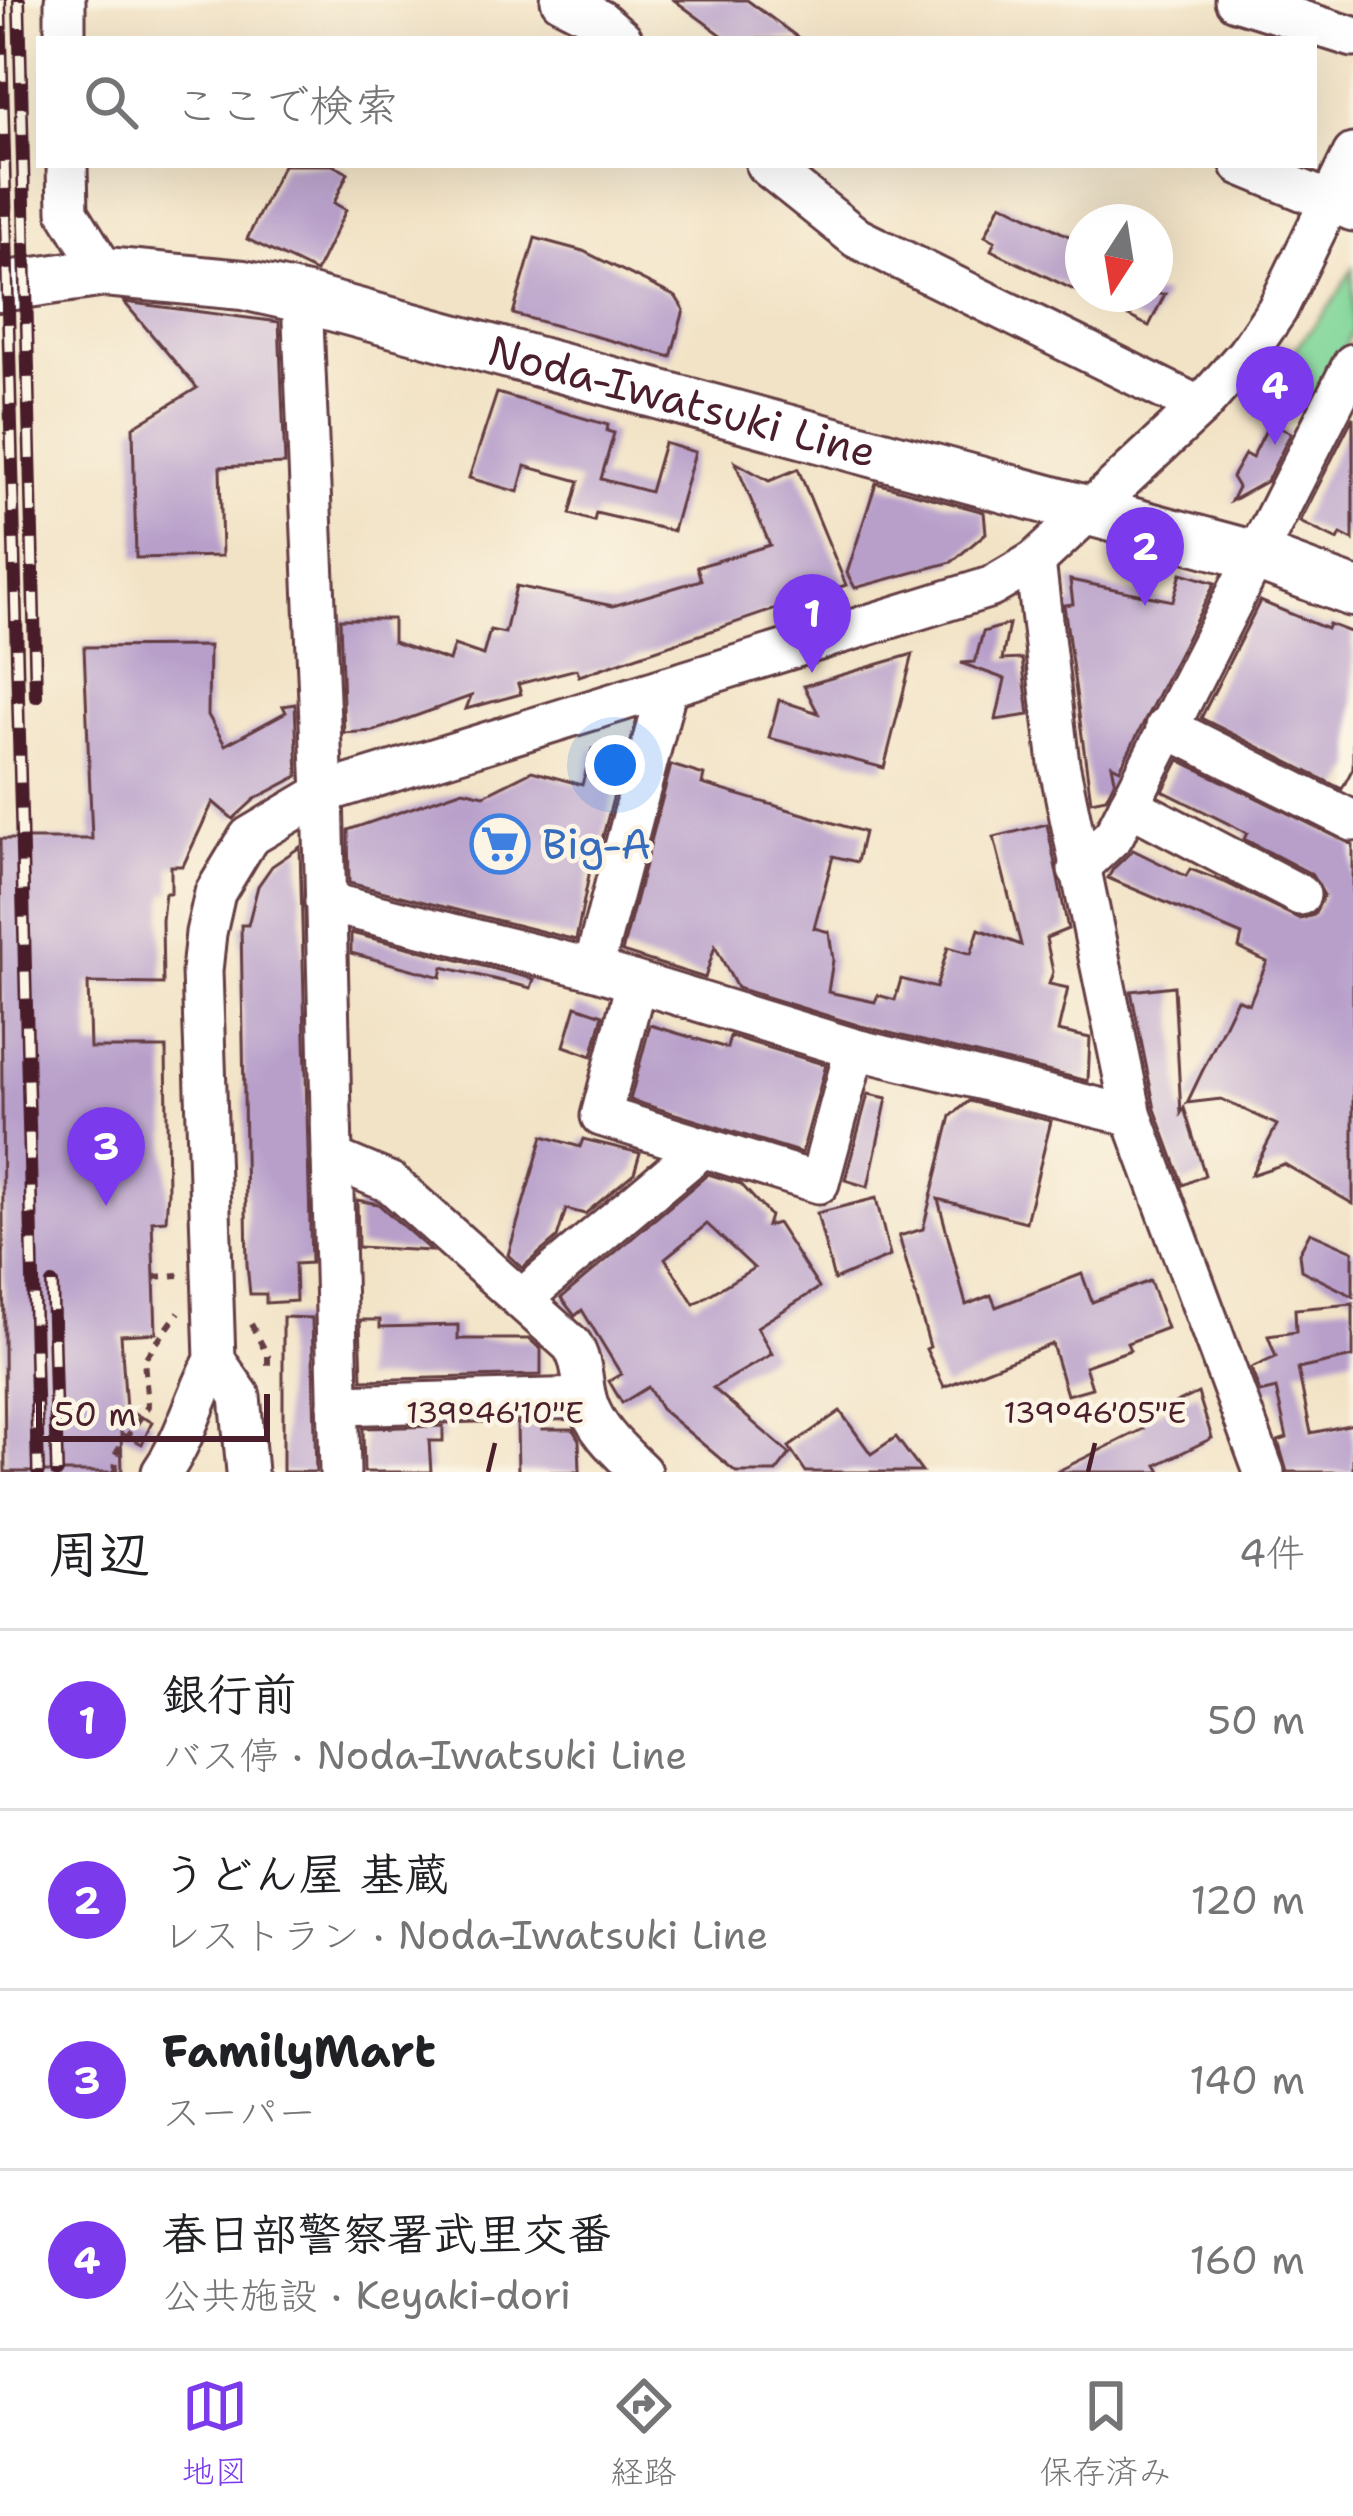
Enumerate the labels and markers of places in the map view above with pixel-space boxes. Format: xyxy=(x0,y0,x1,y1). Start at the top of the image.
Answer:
pin: 4 xyxy=(1236,346,1314,445)
pin: 2 xyxy=(1106,507,1184,606)
pin: 1 xyxy=(773,574,851,673)
supermarket icon: Big-A xyxy=(469,813,531,875)
place label: Big-A xyxy=(542,816,651,872)
pin: 3 xyxy=(67,1107,145,1206)

